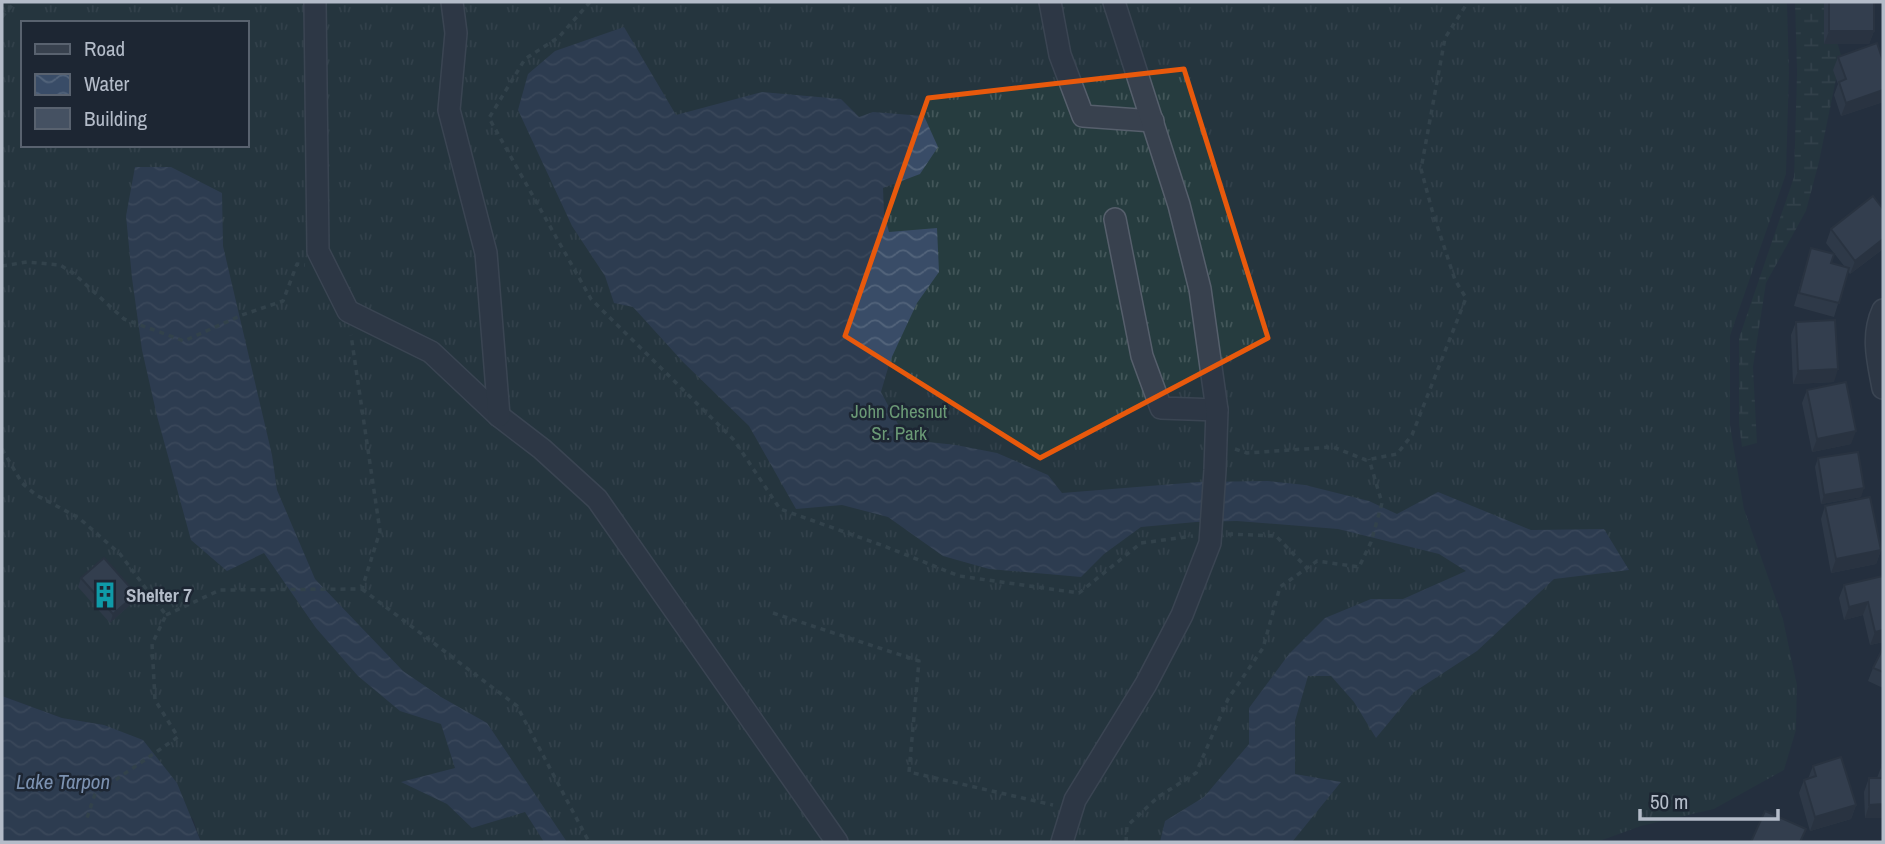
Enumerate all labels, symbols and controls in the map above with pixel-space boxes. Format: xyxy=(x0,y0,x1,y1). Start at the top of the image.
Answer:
legend xyxy=(21,21,248,147)
text: Road xyxy=(84,34,125,63)
text: Water xyxy=(84,69,130,98)
text: Building xyxy=(84,104,148,133)
park label: John Chesnut Sr. Park xyxy=(851,398,948,446)
building icon: Shelter 7 xyxy=(90,580,120,610)
place label: Shelter 7 xyxy=(126,582,192,608)
water label: Lake Tarpon xyxy=(16,767,110,796)
scale bar xyxy=(1640,778,1778,822)
text: 50 m xyxy=(1650,787,1688,816)

